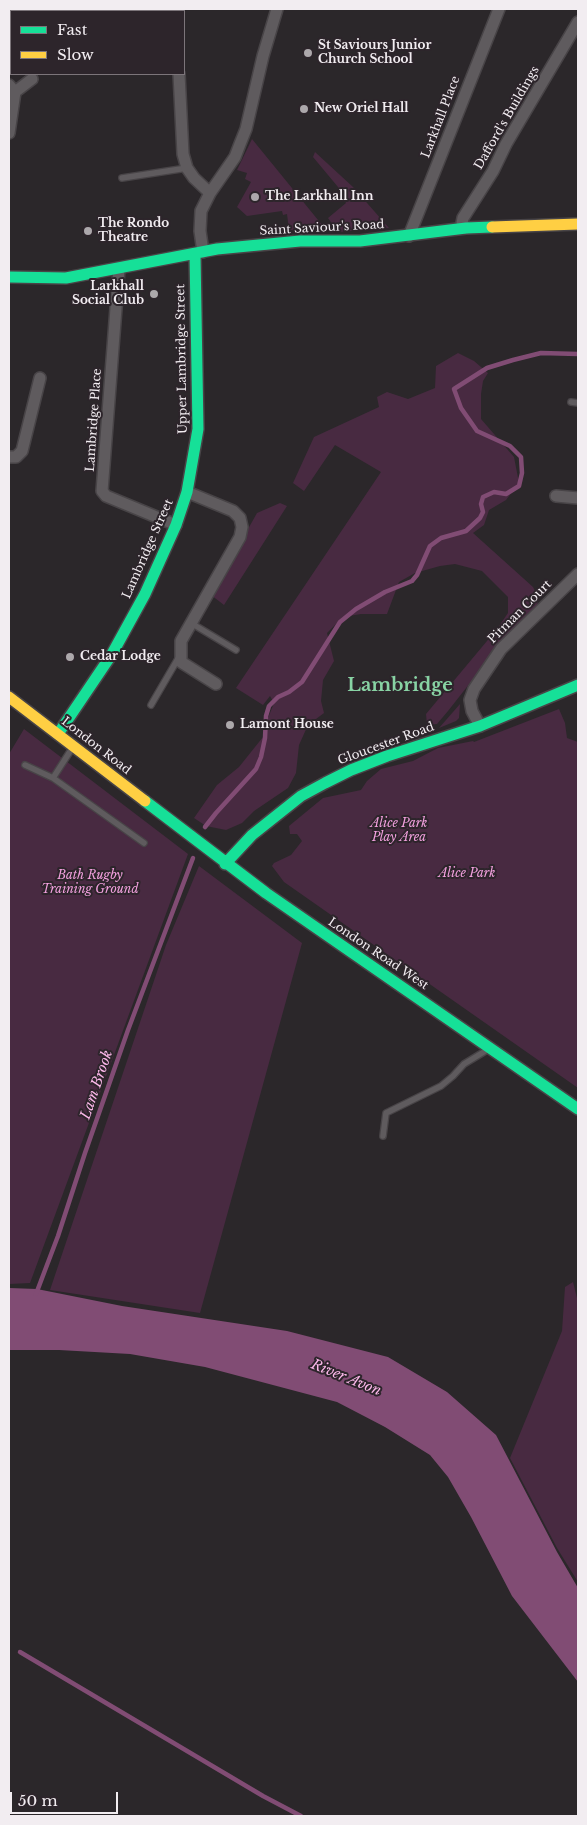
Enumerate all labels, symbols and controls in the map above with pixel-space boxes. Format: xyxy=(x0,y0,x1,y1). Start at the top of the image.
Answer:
legend xyxy=(10,10,185,75)
text: Fast xyxy=(57,20,87,39)
place label: St Saviours Junior Church School xyxy=(318,39,431,67)
text: Slow xyxy=(57,45,94,64)
marker: St Saviours Junior Church School xyxy=(302,47,314,59)
street label: Dafford's Buildings xyxy=(472,64,542,172)
street label: Larkhall Place xyxy=(419,74,463,160)
place label: New Oriel Hall xyxy=(314,102,409,116)
marker: New Oriel Hall xyxy=(298,103,310,115)
place label: The Larkhall Inn xyxy=(265,190,373,204)
marker: The Larkhall Inn xyxy=(249,191,261,203)
place label: The Rondo Theatre xyxy=(98,217,169,245)
street label: Saint Saviour's Road xyxy=(259,218,385,238)
marker: The Rondo Theatre xyxy=(82,225,94,237)
place label: Larkhall Social Club xyxy=(72,280,144,308)
street label: Upper Lambridge Street xyxy=(173,284,191,434)
marker: Larkhall Social Club xyxy=(148,288,160,300)
street label: Lambridge Place xyxy=(83,368,105,472)
street label: Lambridge Street xyxy=(120,497,176,601)
street label: Pitman Court xyxy=(485,577,555,647)
place label: Cedar Lodge xyxy=(80,650,161,664)
marker: Cedar Lodge xyxy=(64,651,76,663)
district label: Lambridge xyxy=(347,675,453,697)
street label: London Road xyxy=(58,714,134,778)
place label: Lamont House xyxy=(240,718,334,732)
marker: Lamont House xyxy=(224,719,236,731)
street label: Gloucester Road xyxy=(336,720,436,768)
park label: Alice Park Play Area xyxy=(371,817,427,845)
park label: Alice Park xyxy=(439,867,495,881)
park label: Bath Rugby Training Ground xyxy=(41,869,139,897)
street label: London Road West xyxy=(325,915,431,993)
water label: Lam Brook xyxy=(77,1048,117,1122)
water label: River Avon xyxy=(309,1356,383,1400)
scale bar xyxy=(12,1782,120,1814)
text: 50 m xyxy=(18,1791,58,1810)

